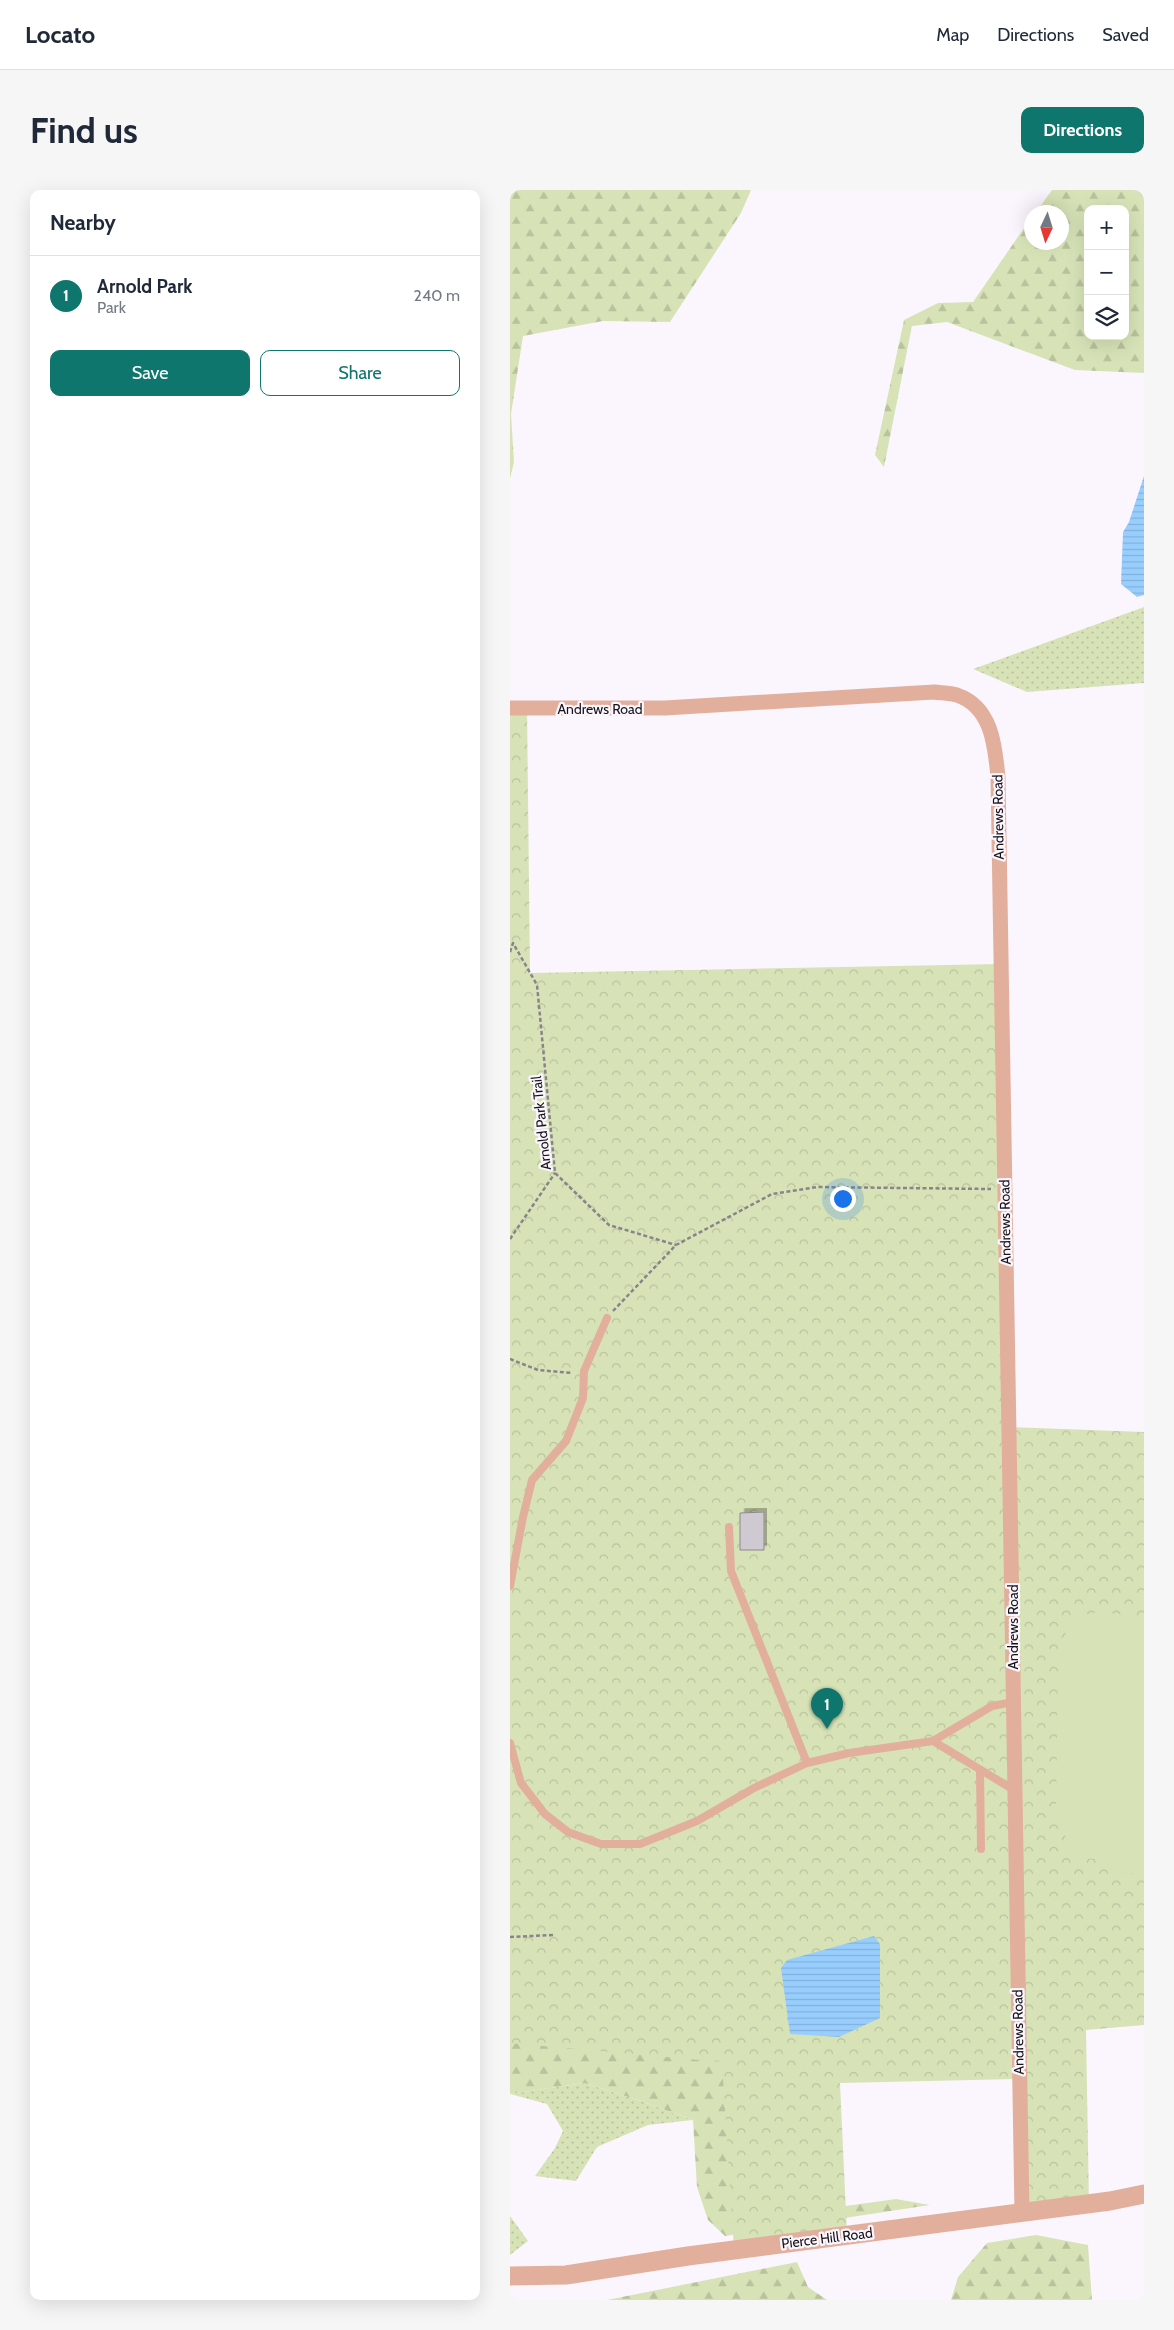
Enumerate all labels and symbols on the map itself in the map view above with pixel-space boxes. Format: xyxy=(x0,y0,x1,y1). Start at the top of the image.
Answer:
north arrow xyxy=(1024,205,1069,250)
street label: Andrews Road xyxy=(557,700,643,718)
street label: Andrews Road xyxy=(988,774,1008,860)
street label: Arnold Park Trail xyxy=(527,1074,555,1171)
street label: Andrews Road xyxy=(995,1179,1015,1265)
your location xyxy=(830,1186,856,1212)
street label: Andrews Road xyxy=(1004,1584,1022,1670)
pin: 1 xyxy=(811,1688,843,1729)
street label: Andrews Road xyxy=(1008,1989,1028,2075)
street label: Pierce Hill Road xyxy=(780,2223,874,2253)

